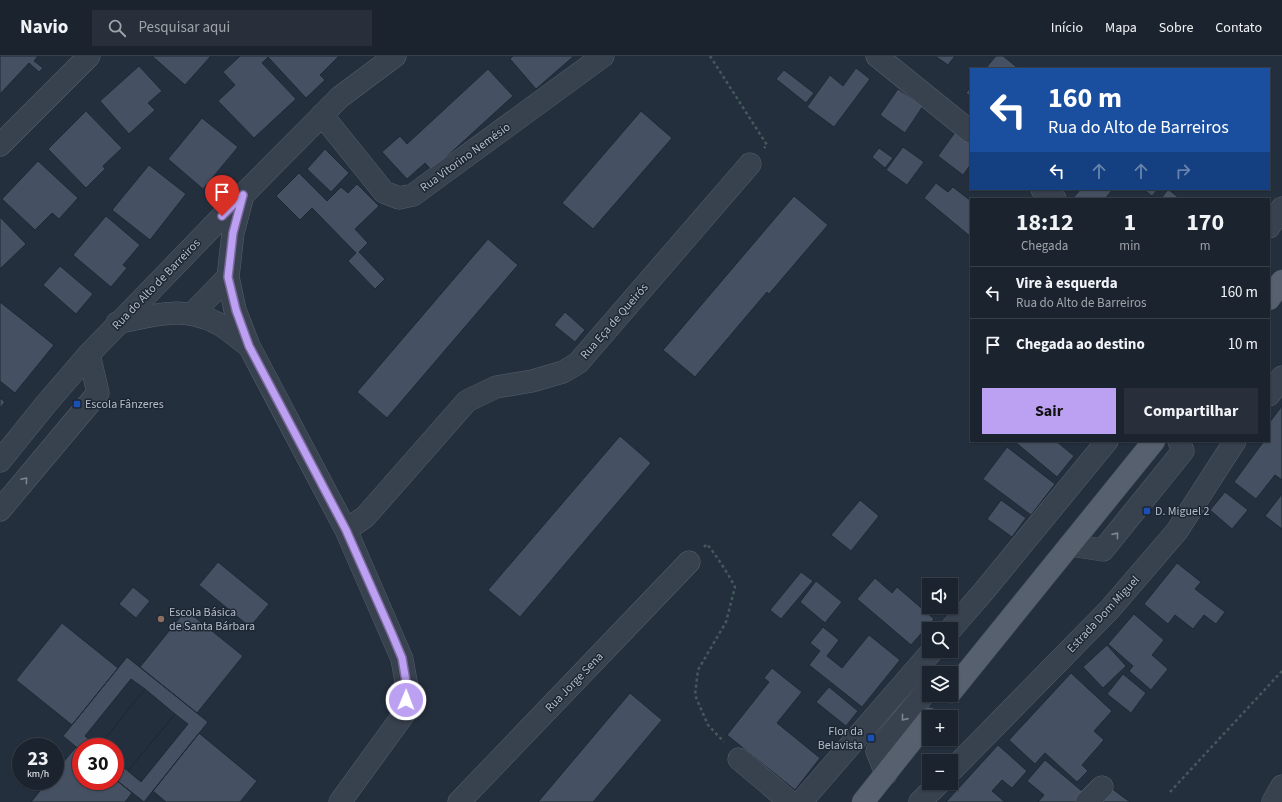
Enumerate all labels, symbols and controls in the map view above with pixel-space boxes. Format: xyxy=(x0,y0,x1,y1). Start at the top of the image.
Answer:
search box xyxy=(92,10,372,46)
text: Navio xyxy=(20,14,68,41)
icon: search xyxy=(106,17,128,39)
text: Pesquisar aqui xyxy=(138,17,230,38)
text: Início xyxy=(1051,18,1083,38)
text: Mapa xyxy=(1105,18,1137,38)
text: Sobre xyxy=(1159,18,1193,38)
text: Contato xyxy=(1215,18,1262,38)
text: 160 m xyxy=(1048,78,1122,118)
icon: left xyxy=(982,84,1034,136)
text: Rua do Alto de Barreiros xyxy=(1048,115,1229,140)
street label: Rua Vitorino Nemésio xyxy=(417,119,514,196)
icon: left xyxy=(1046,160,1068,182)
icon: ahead xyxy=(1088,160,1110,182)
icon: ahead xyxy=(1130,160,1152,182)
icon: right xyxy=(1172,160,1194,182)
pin xyxy=(205,175,239,216)
icon: arrive xyxy=(211,181,233,203)
text: 18:12 xyxy=(1016,205,1074,240)
text: 1 xyxy=(1124,205,1136,240)
text: 170 xyxy=(1186,205,1224,240)
street label: Rua do Alto de Barreiros xyxy=(108,235,204,334)
text: Chegada xyxy=(1021,237,1068,255)
text: min xyxy=(1119,237,1140,255)
text: m xyxy=(1200,237,1211,255)
text: Vire à esquerda xyxy=(1016,273,1118,294)
street label: Rua Eça de Queirós xyxy=(577,280,652,363)
icon: left xyxy=(982,282,1004,304)
text: 160 m xyxy=(1220,282,1258,303)
text: Rua do Alto de Barreiros xyxy=(1016,294,1147,312)
icon: arrive xyxy=(982,334,1004,356)
text: Chegada ao destino xyxy=(1016,334,1145,355)
text: 10 m xyxy=(1228,334,1258,355)
button: Sair xyxy=(982,388,1116,434)
button: Compartilhar xyxy=(1124,388,1258,434)
place label: Escola Fânzeres xyxy=(85,396,164,413)
marker: Escola Fânzeres xyxy=(72,399,82,409)
one-way arrow xyxy=(21,478,28,485)
place label: D. Miguel 2 xyxy=(1155,503,1209,520)
marker: D. Miguel 2 xyxy=(1142,506,1152,516)
one-way arrow xyxy=(1111,533,1118,540)
street label: Estrada Dom Miguel xyxy=(1063,572,1144,657)
map controls xyxy=(922,578,958,790)
button: sound xyxy=(922,578,958,614)
place label: Escola Básica de Santa Bárbara xyxy=(169,604,255,635)
marker: Escola Básica de Santa Bárbara xyxy=(156,614,166,624)
button: search xyxy=(922,622,958,658)
street label: Rua Jorge Sena xyxy=(541,649,607,716)
button: layers xyxy=(922,666,958,702)
position arrow xyxy=(385,679,427,721)
button: + xyxy=(922,710,958,746)
one-way arrow xyxy=(902,713,909,721)
place label: Flor da Belavista xyxy=(818,723,863,754)
marker: Flor da Belavista xyxy=(866,733,876,743)
speed limit sign: 30 xyxy=(72,738,124,790)
text: 23 xyxy=(27,745,49,773)
button: − xyxy=(922,754,958,790)
text: km/h xyxy=(27,767,49,781)

